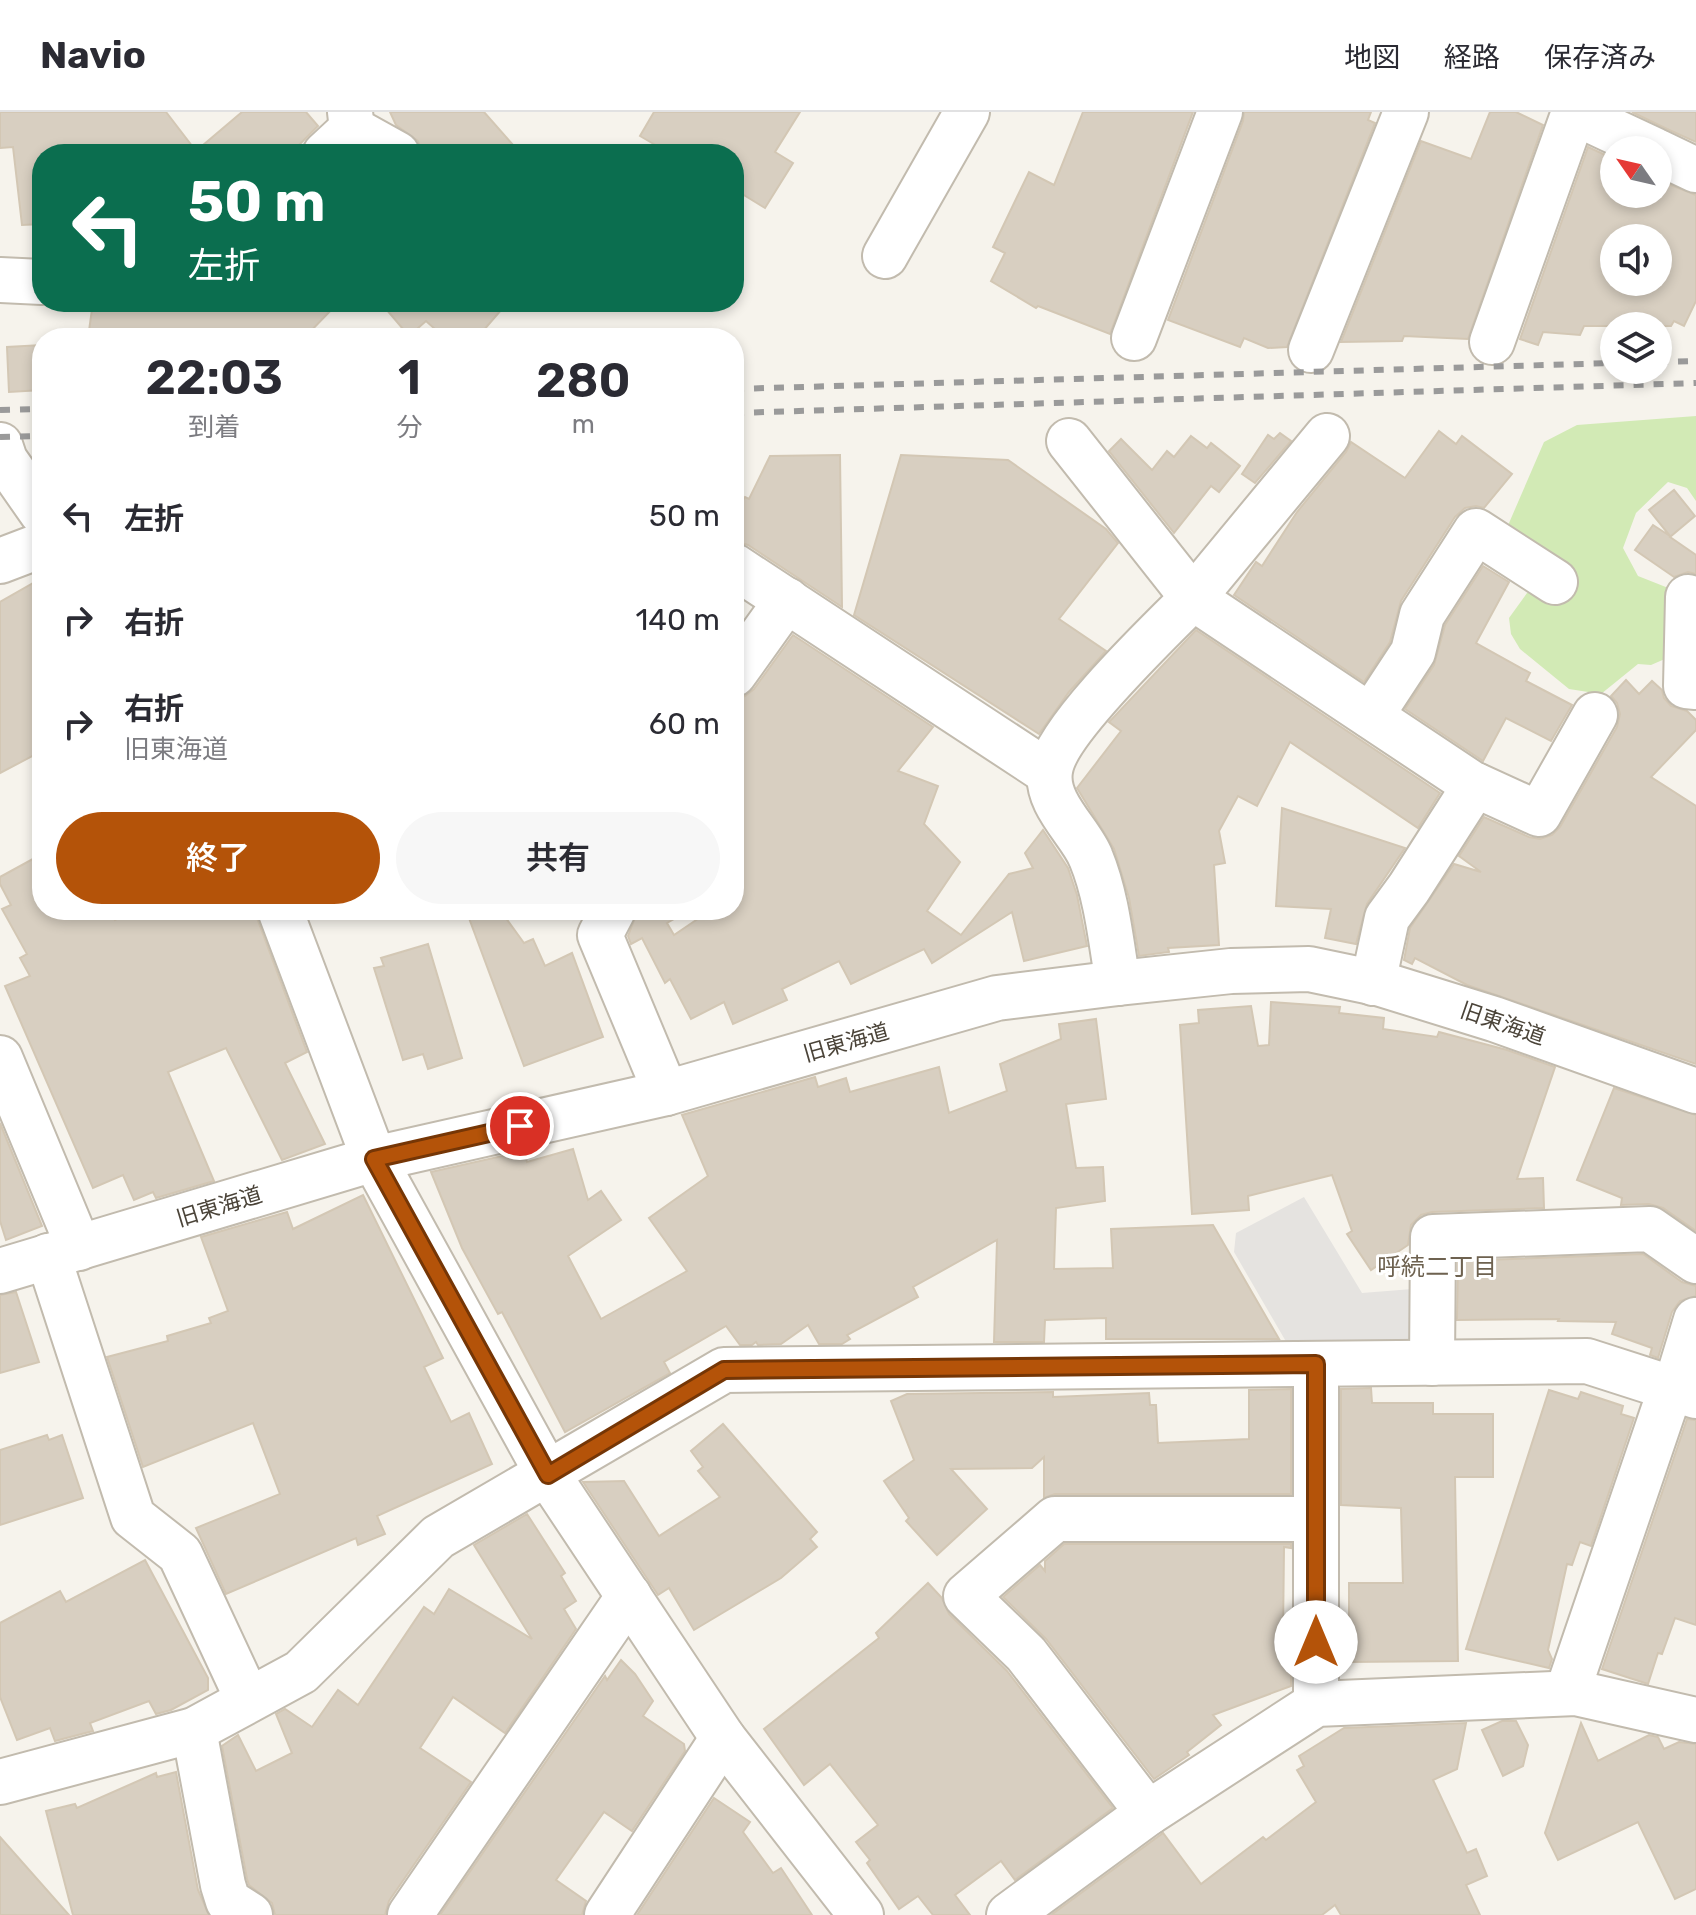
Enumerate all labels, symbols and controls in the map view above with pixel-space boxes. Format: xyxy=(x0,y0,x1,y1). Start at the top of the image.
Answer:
text: Navio xyxy=(40,32,146,78)
text: 地図 xyxy=(1344,41,1400,74)
text: 経路 xyxy=(1444,41,1500,74)
text: 保存済み xyxy=(1544,41,1656,74)
north arrow xyxy=(1600,136,1672,208)
map controls xyxy=(1600,136,1672,384)
text: 50 m xyxy=(188,169,325,235)
icon: left xyxy=(56,176,160,280)
button: sound xyxy=(1600,224,1672,296)
text: 左折 xyxy=(188,244,260,287)
button: layers xyxy=(1600,312,1672,384)
text: 22:03 xyxy=(146,349,283,406)
text: 1 xyxy=(398,349,421,406)
text: 280 xyxy=(536,352,630,409)
text: m xyxy=(572,409,595,440)
text: 到着 xyxy=(188,412,240,443)
text: 分 xyxy=(396,412,422,443)
icon: left xyxy=(56,494,100,538)
text: 50 m xyxy=(649,498,720,534)
text: 左折 xyxy=(124,501,184,537)
icon: right xyxy=(56,598,100,642)
text: 140 m xyxy=(635,602,720,638)
text: 右折 xyxy=(124,605,184,641)
text: 右折 xyxy=(124,691,184,727)
icon: right xyxy=(56,702,100,746)
text: 60 m xyxy=(649,706,720,742)
text: 旧東海道 xyxy=(124,734,228,765)
button: 終了 xyxy=(56,812,380,904)
button: 共有 xyxy=(396,812,720,904)
street label: 旧東海道 xyxy=(1457,996,1549,1051)
street label: 旧東海道 xyxy=(800,1017,892,1068)
pin xyxy=(486,1092,554,1160)
icon: arrive xyxy=(498,1104,542,1148)
street label: 旧東海道 xyxy=(173,1181,265,1232)
district label: 呼続二丁目 xyxy=(1377,1253,1497,1281)
position arrow xyxy=(1274,1600,1358,1684)

